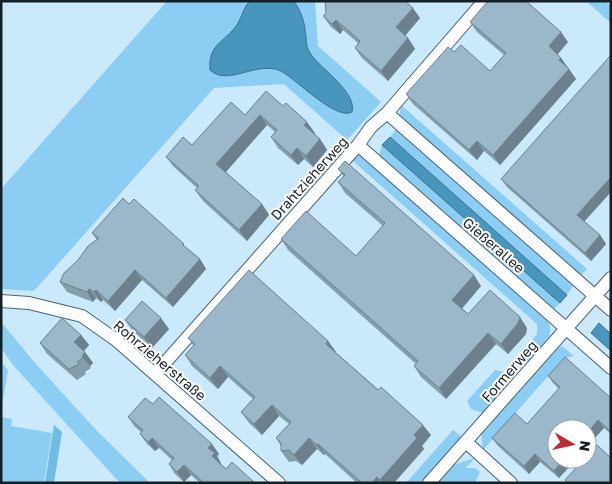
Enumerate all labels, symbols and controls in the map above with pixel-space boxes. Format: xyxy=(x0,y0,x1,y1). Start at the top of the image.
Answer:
street label: Drahtzieherweg xyxy=(267,133,351,223)
street label: Gießerallee xyxy=(460,214,528,276)
street label: Rohrzieherstraße xyxy=(110,316,210,404)
street label: Formerweg xyxy=(478,337,540,405)
north arrow xyxy=(547,419,597,469)
text: N xyxy=(576,440,595,453)

